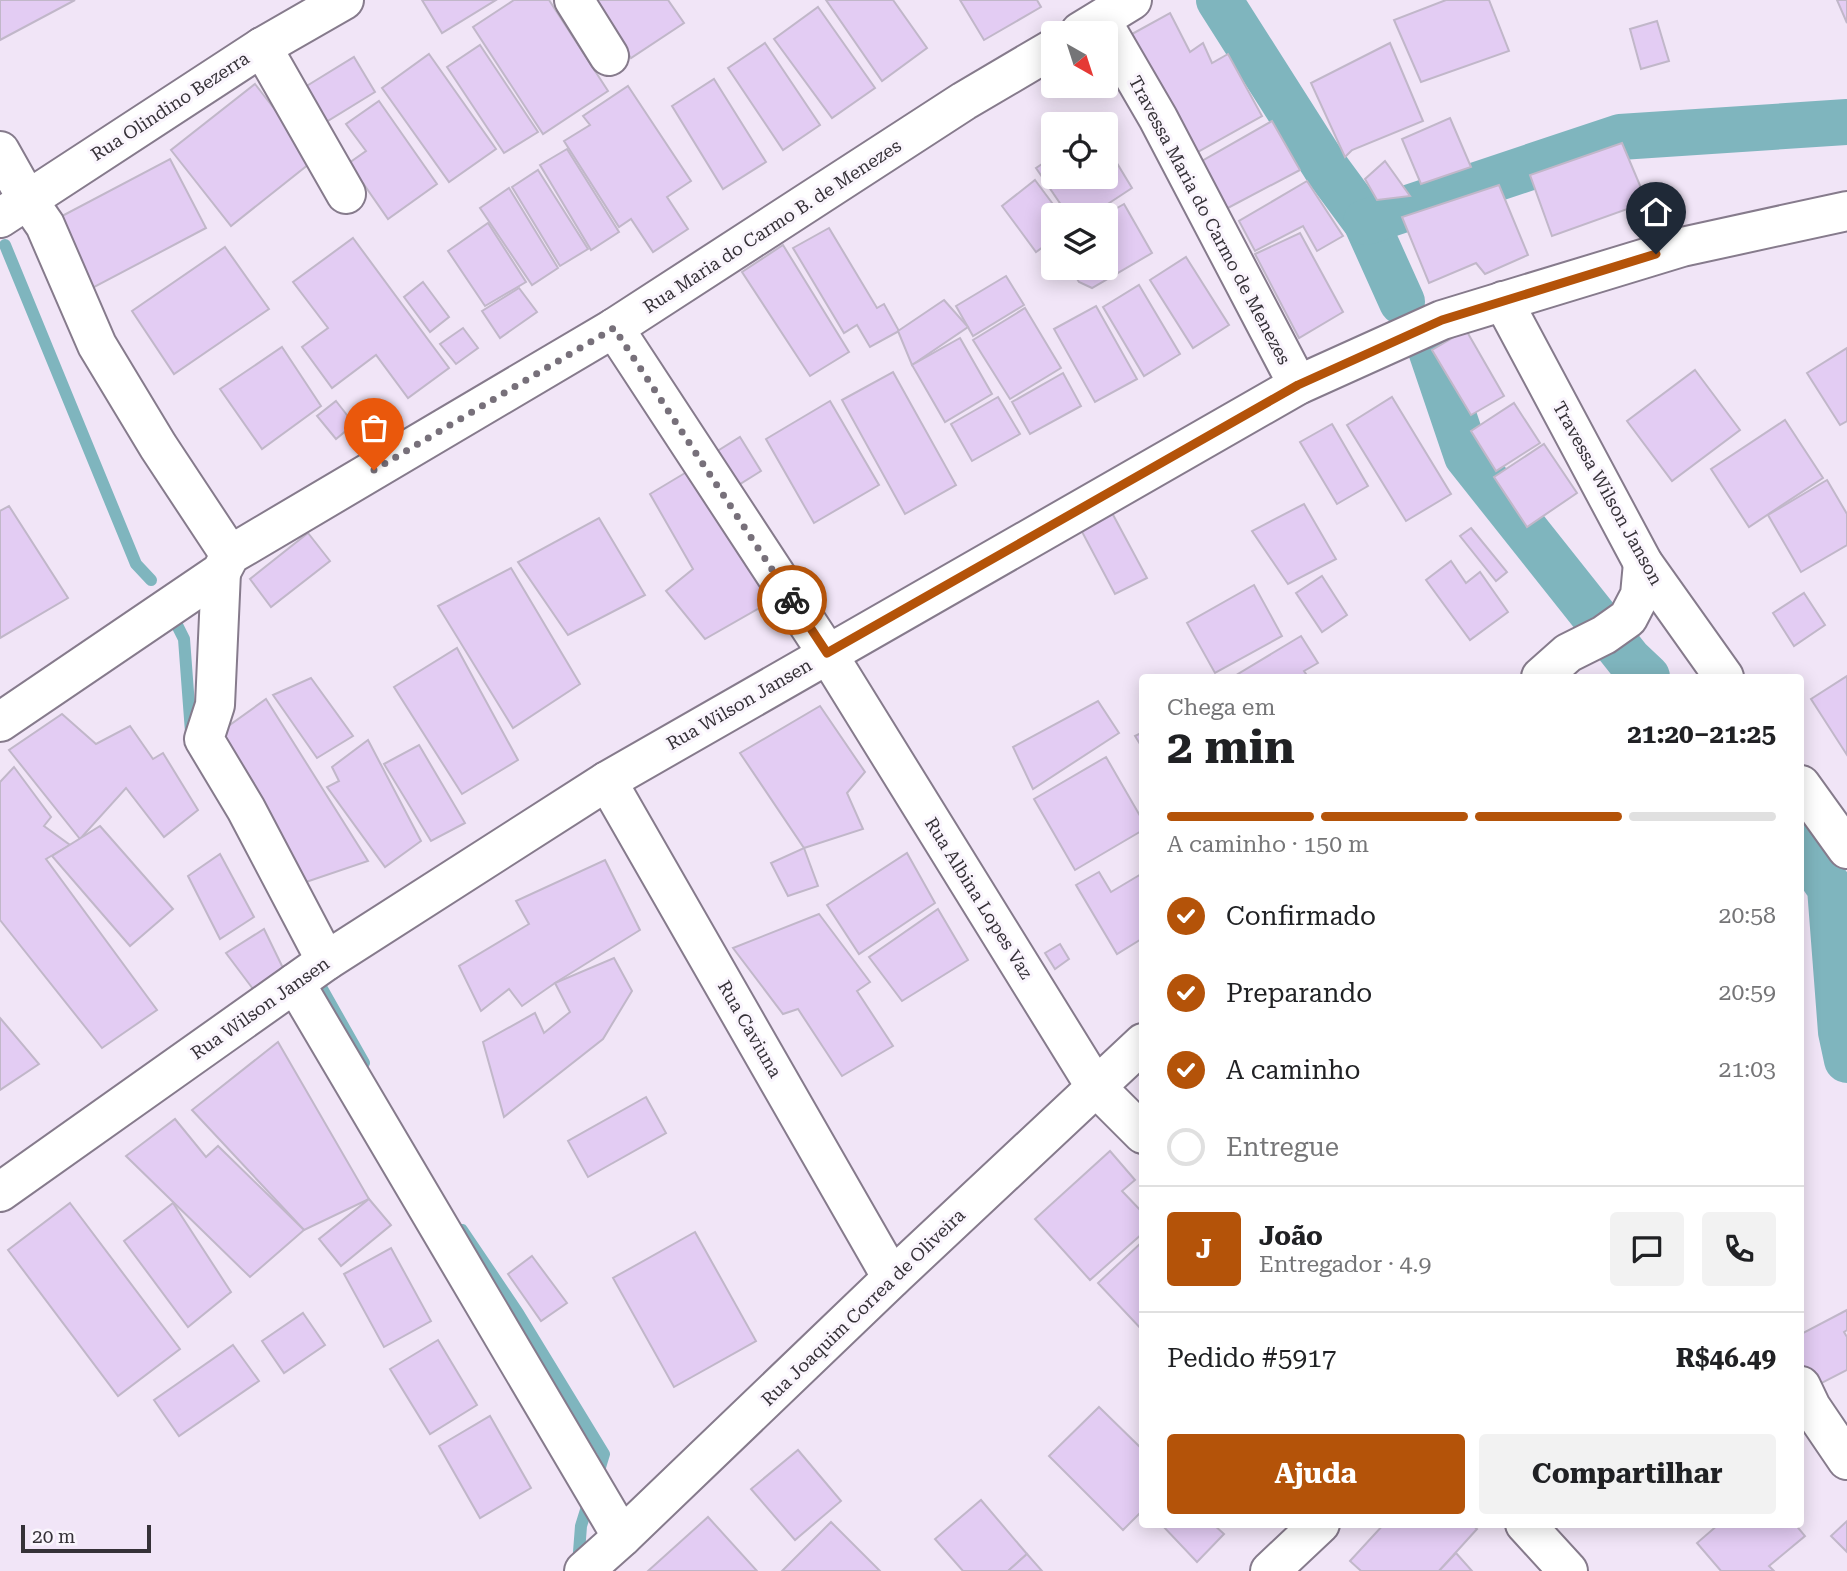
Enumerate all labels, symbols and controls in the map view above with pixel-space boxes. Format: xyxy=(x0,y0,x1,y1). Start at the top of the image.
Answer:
north arrow xyxy=(1041,21,1118,98)
map controls xyxy=(1041,21,1118,280)
street label: Rua Olindino Bezerra xyxy=(87,47,253,165)
street label: Travessa Maria do Carmo de Menezes xyxy=(1125,72,1295,368)
button: locate xyxy=(1041,112,1118,189)
street label: Rua Maria do Carmo B. de Menezes xyxy=(639,135,905,317)
pin xyxy=(1626,182,1686,254)
icon: home xyxy=(1637,193,1675,231)
button: layers xyxy=(1041,203,1118,280)
street label: Travessa Wilson Janson xyxy=(1549,397,1668,589)
pin xyxy=(344,398,404,470)
icon: bag xyxy=(355,409,393,447)
courier xyxy=(757,565,827,635)
icon: bike xyxy=(773,581,811,619)
street label: Rua Wilson Jansen xyxy=(663,654,816,754)
text: Chega em xyxy=(1167,694,1275,721)
text: 21:20–21:25 xyxy=(1627,719,1776,749)
text: 2 min xyxy=(1167,720,1295,774)
street label: Rua Albina Lopes Vaz xyxy=(921,814,1037,983)
text: A caminho · 150 m xyxy=(1167,831,1369,858)
icon: check xyxy=(1167,897,1205,935)
text: Confirmado xyxy=(1226,901,1376,931)
text: 20:58 xyxy=(1719,902,1776,929)
street label: Rua Wilson Jansen xyxy=(187,952,333,1064)
icon: check xyxy=(1167,974,1205,1012)
street label: Rua Caviuna xyxy=(714,977,786,1082)
text: Preparando xyxy=(1226,978,1372,1008)
text: 20:59 xyxy=(1719,979,1776,1006)
icon: check xyxy=(1167,1051,1205,1089)
text: A caminho xyxy=(1226,1055,1361,1085)
text: 21:03 xyxy=(1719,1056,1776,1083)
text: Entregue xyxy=(1226,1132,1339,1162)
street label: Rua Joaquim Correa de Oliveira xyxy=(757,1204,969,1410)
button: chat xyxy=(1610,1212,1684,1286)
button: phone xyxy=(1702,1212,1776,1286)
text: João xyxy=(1259,1221,1323,1251)
text: J xyxy=(1196,1234,1212,1264)
text: Entregador · 4.9 xyxy=(1259,1251,1431,1278)
text: Pedido #5917 xyxy=(1167,1343,1336,1373)
text: R$46.49 xyxy=(1676,1343,1776,1373)
button: Ajuda xyxy=(1167,1434,1465,1514)
button: Compartilhar xyxy=(1479,1434,1776,1514)
scale bar xyxy=(21,1522,150,1554)
text: 20 m xyxy=(32,1525,75,1548)

